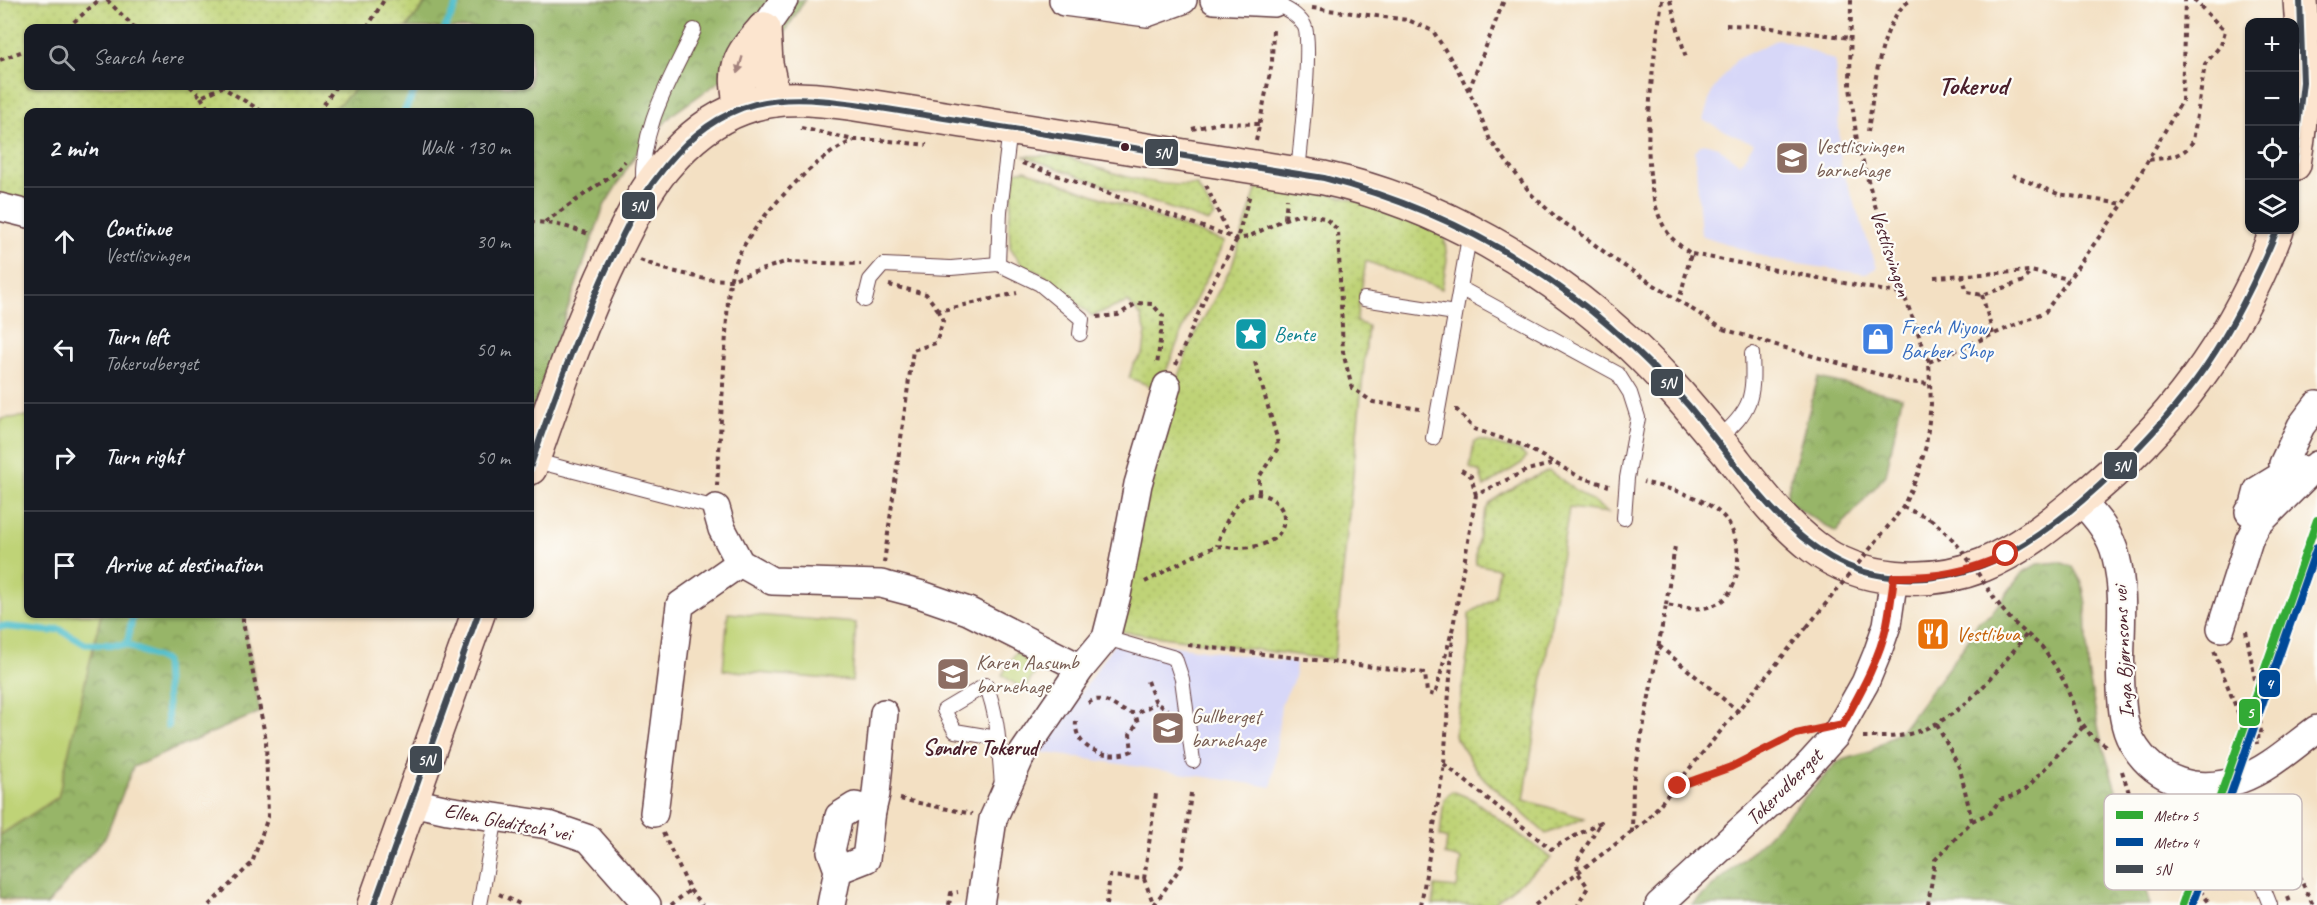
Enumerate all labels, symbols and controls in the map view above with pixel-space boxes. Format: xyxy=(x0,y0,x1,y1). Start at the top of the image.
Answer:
map controls xyxy=(2245,18,2299,234)
button: + xyxy=(2245,18,2299,72)
search box xyxy=(24,24,534,90)
icon: search xyxy=(45,41,78,74)
text: Search here xyxy=(93,43,183,71)
one-way arrow xyxy=(735,56,744,74)
district label: Tokerud xyxy=(1938,68,2012,102)
button: − xyxy=(2245,72,2299,126)
button: locate xyxy=(2245,126,2299,180)
text: 2 min xyxy=(48,131,98,164)
place label: Vestlisvingen barnehage xyxy=(1815,133,1905,183)
text: Walk · 130 m xyxy=(420,135,510,160)
line badge: 5N xyxy=(1144,138,1179,167)
school or university icon: Vestlisvingen barnehage xyxy=(1774,140,1810,176)
unlabelled marker xyxy=(1119,141,1131,153)
text: 5N xyxy=(1154,143,1174,163)
button: layers xyxy=(2245,180,2299,234)
line badge: 5N xyxy=(621,191,656,220)
text: 5N xyxy=(630,196,650,216)
street label: Vestlisvingen xyxy=(1865,207,1917,300)
text: Continue xyxy=(105,215,171,243)
icon: ahead xyxy=(48,225,81,258)
text: 30 m xyxy=(476,229,510,254)
text: Vestlisvingen xyxy=(105,243,190,268)
place label: Fresh Niyow Barber Shop xyxy=(1901,314,1994,364)
place icon: Bente xyxy=(1233,316,1269,352)
place label: Bente xyxy=(1274,321,1316,347)
shop icon: Fresh Niyow Barber Shop xyxy=(1860,321,1896,357)
text: Turn left xyxy=(105,323,169,351)
icon: left xyxy=(48,333,81,366)
text: 50 m xyxy=(476,337,510,362)
text: Tokerudberget xyxy=(105,351,198,376)
line badge: 5N xyxy=(1650,368,1684,397)
text: 5N xyxy=(1659,373,1679,393)
icon: right xyxy=(48,441,81,474)
text: Turn right xyxy=(105,443,182,471)
text: 50 m xyxy=(476,445,510,470)
line badge: 5N xyxy=(2103,451,2138,480)
text: 5N xyxy=(2113,456,2133,476)
route start xyxy=(1992,540,2018,566)
icon: arrive xyxy=(48,549,81,582)
text: Arrive at destination xyxy=(105,551,262,579)
street label: Inga Bjørnsons vei xyxy=(2106,582,2139,719)
restaurant icon: Vestlibua xyxy=(1915,616,1951,652)
place label: Vestlibua xyxy=(1956,621,2022,647)
place label: Karen Aasumb barnehage xyxy=(976,649,1081,699)
school or university icon: Karen Aasumb barnehage xyxy=(935,656,971,692)
line badge: 4 xyxy=(2258,669,2281,698)
text: 4 xyxy=(2265,674,2274,694)
line badge: 5 xyxy=(2238,698,2261,727)
place label: Gullberget barnehage xyxy=(1191,703,1268,753)
text: 5 xyxy=(2247,703,2256,723)
school or university icon: Gullberget barnehage xyxy=(1150,710,1186,746)
district label: Søndre Tokerud xyxy=(923,734,1042,762)
street label: Tokerudberget xyxy=(1740,742,1829,831)
line badge: 5N xyxy=(409,745,443,774)
text: 5N xyxy=(418,750,438,770)
route end xyxy=(1664,772,1690,798)
legend xyxy=(2104,794,2302,890)
street label: Ellen Gleditsch’ vei xyxy=(442,797,577,848)
text: Metro 5 xyxy=(2154,806,2199,826)
text: Metro 4 xyxy=(2154,833,2200,853)
text: 5N xyxy=(2154,860,2173,880)

